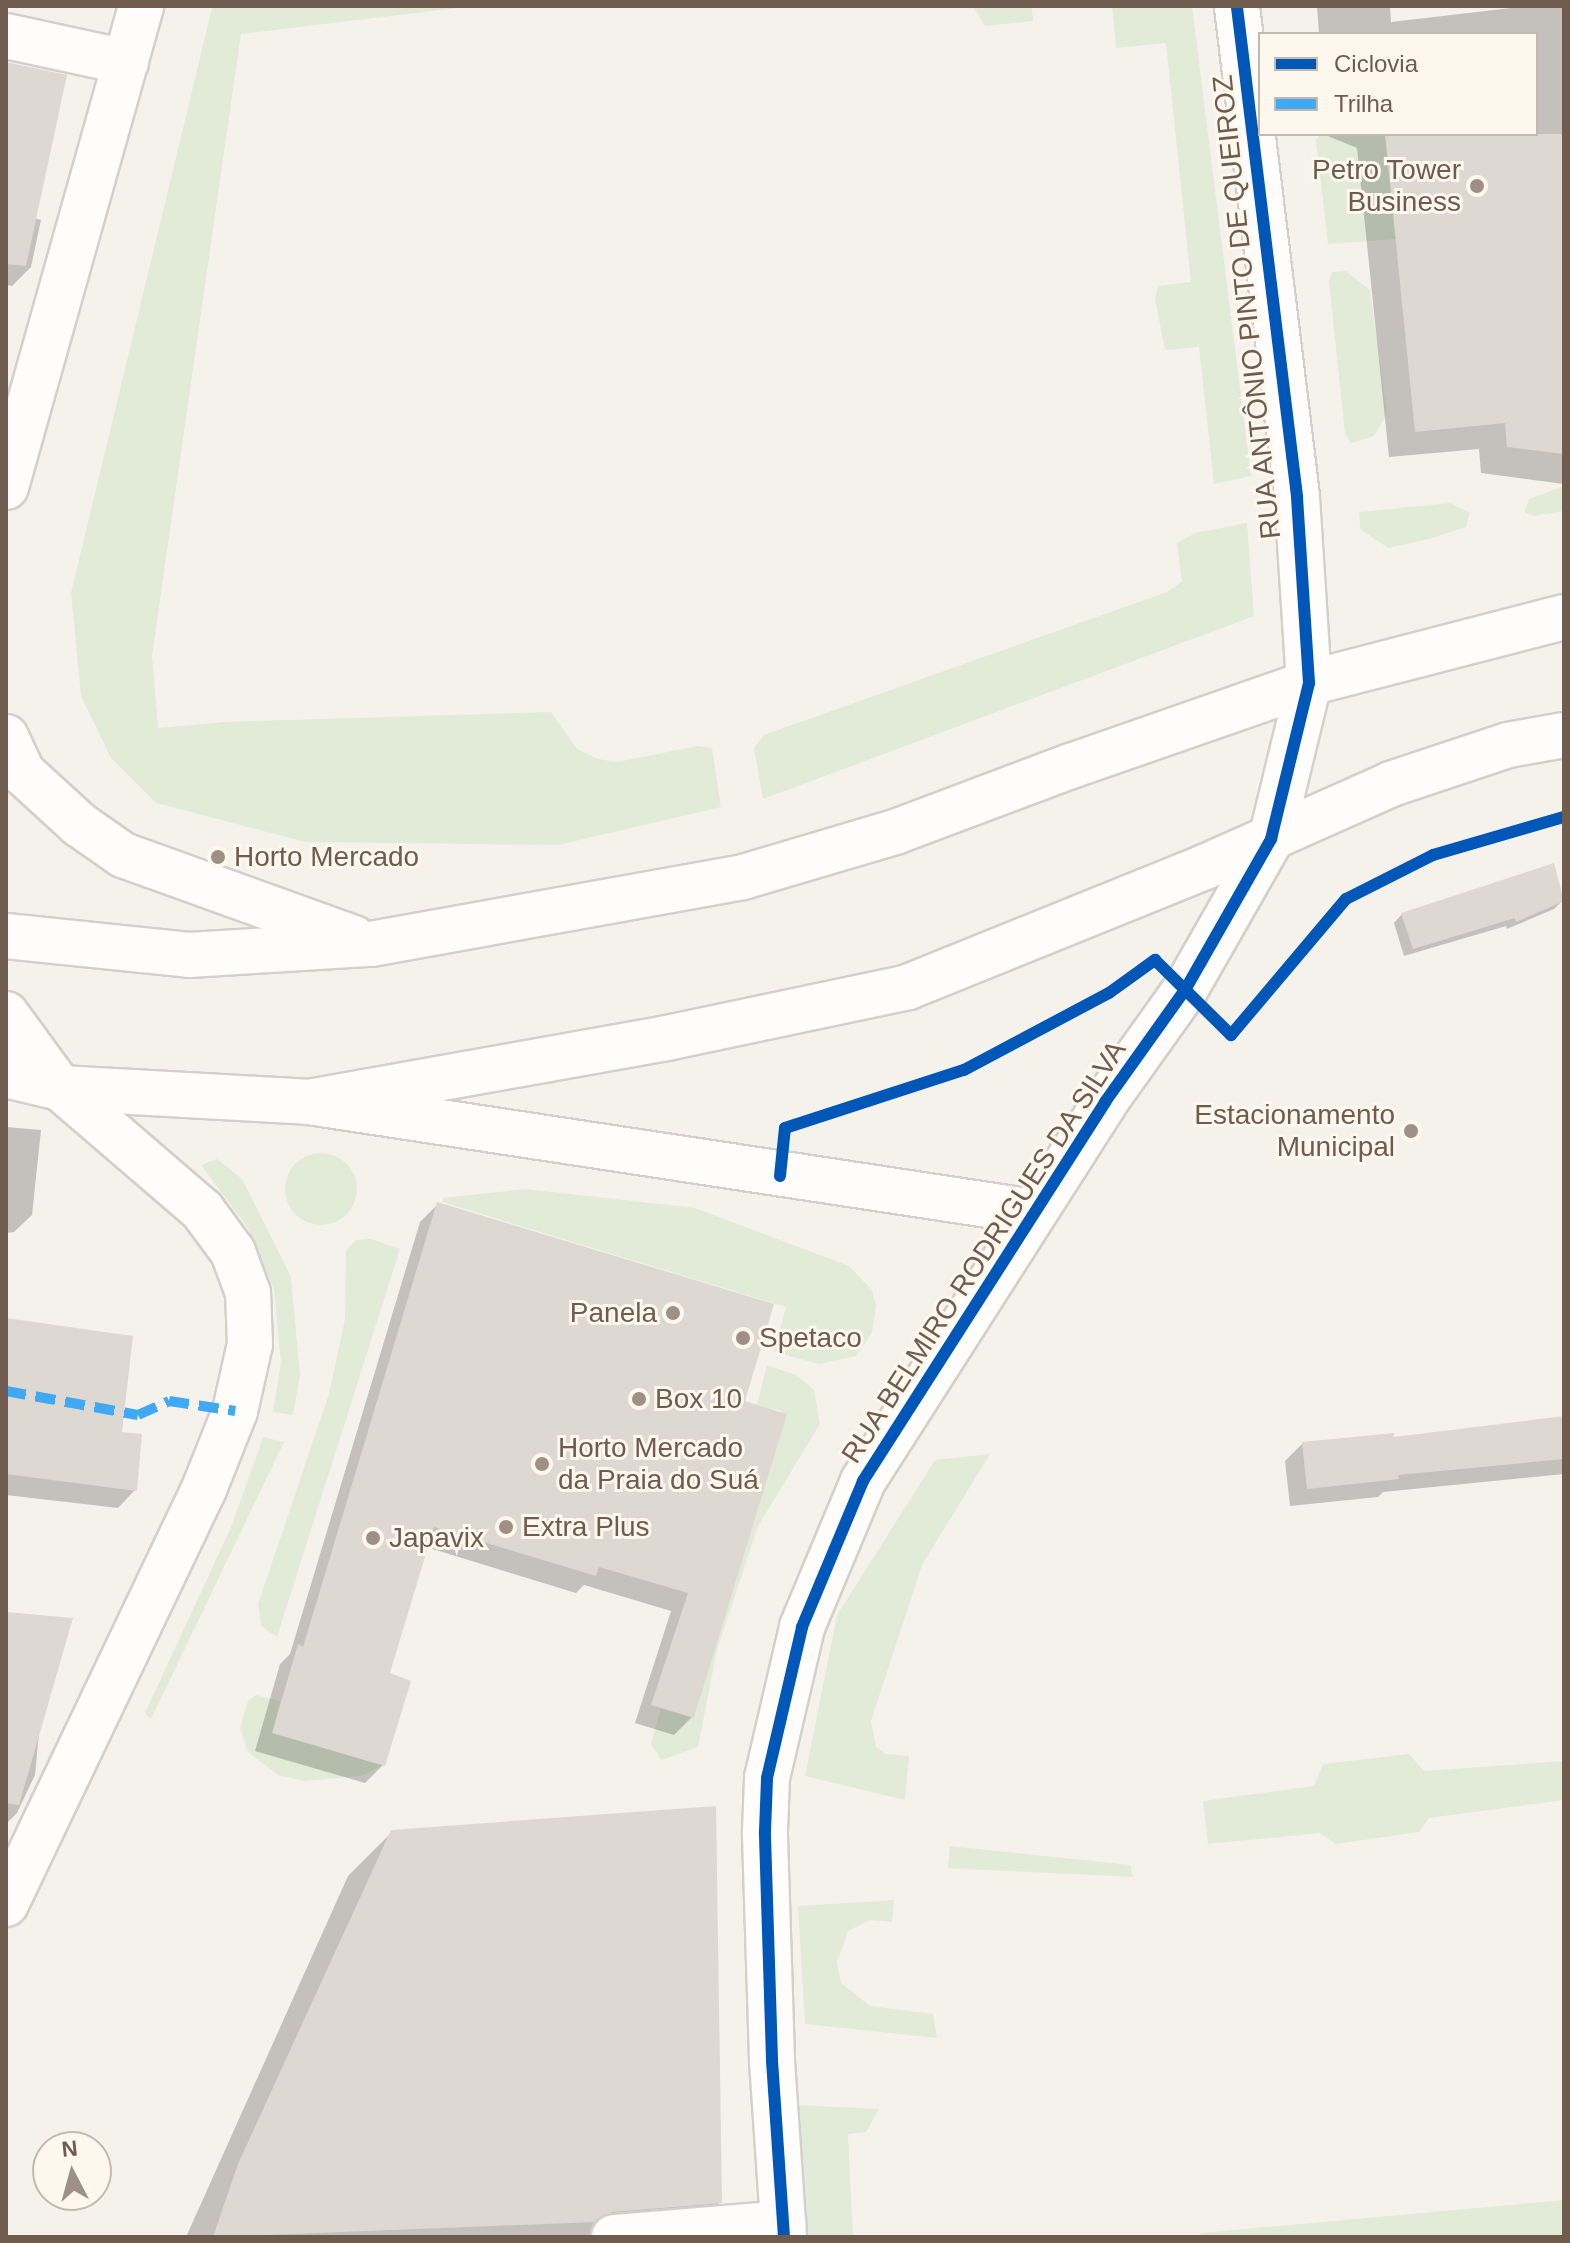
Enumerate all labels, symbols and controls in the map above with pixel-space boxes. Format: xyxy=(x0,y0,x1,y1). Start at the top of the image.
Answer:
legend xyxy=(1258,32,1538,136)
text: Ciclovia xyxy=(1334,50,1418,77)
street label: RUA ANTÔNIO PINTO DE QUEIROZ xyxy=(1206,72,1288,542)
text: Trilha xyxy=(1334,90,1393,117)
place label: Petro Tower Business xyxy=(1312,153,1461,219)
marker: Petro Tower Business xyxy=(1468,177,1486,195)
place label: Horto Mercado xyxy=(234,840,419,874)
marker: Horto Mercado xyxy=(209,848,227,866)
street label: RUA BELMIRO RODRIGUES DA SILVA xyxy=(834,1033,1134,1471)
place label: Estacionamento Municipal xyxy=(1194,1098,1395,1164)
marker: Estacionamento Municipal xyxy=(1402,1122,1420,1140)
place label: Panela xyxy=(570,1296,657,1330)
marker: Panela xyxy=(664,1304,682,1322)
place label: Spetaco xyxy=(759,1321,862,1355)
marker: Spetaco xyxy=(734,1329,752,1347)
place label: Box 10 xyxy=(655,1382,742,1416)
marker: Box 10 xyxy=(630,1390,648,1408)
place label: Horto Mercado da Praia do Suá xyxy=(558,1431,759,1497)
marker: Horto Mercado da Praia do Suá xyxy=(533,1455,551,1473)
place label: Extra Plus xyxy=(522,1510,650,1544)
marker: Extra Plus xyxy=(497,1518,515,1536)
place label: Japavix xyxy=(389,1521,484,1555)
marker: Japavix xyxy=(364,1529,382,1547)
north arrow xyxy=(32,2131,112,2211)
text: N xyxy=(60,2135,79,2162)

